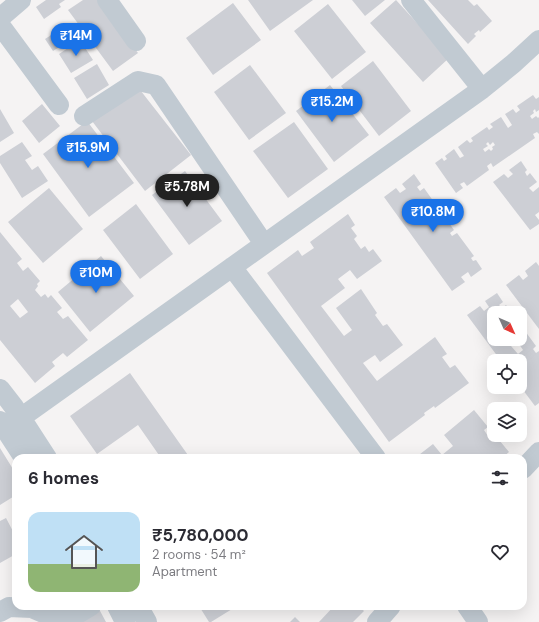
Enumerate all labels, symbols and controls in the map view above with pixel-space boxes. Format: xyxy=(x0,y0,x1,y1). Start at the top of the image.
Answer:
pin: ₹14M xyxy=(52,23,100,57)
text: ₹14M xyxy=(60,27,92,44)
pin: ₹15.2M xyxy=(299,89,365,123)
text: ₹15.2M xyxy=(310,93,354,110)
pin: ₹15.9M xyxy=(55,135,121,169)
text: ₹15.9M xyxy=(66,139,110,156)
pin: ₹5.78M xyxy=(154,174,220,208)
text: ₹5.78M xyxy=(164,178,210,195)
pin: ₹10.8M xyxy=(400,199,466,233)
text: ₹10.8M xyxy=(411,203,455,220)
pin: ₹10M xyxy=(72,260,120,294)
text: ₹10M xyxy=(79,264,113,281)
north arrow xyxy=(487,306,527,346)
map controls xyxy=(487,306,527,442)
button: locate xyxy=(487,354,527,394)
button: layers xyxy=(487,402,527,442)
text: 6 homes xyxy=(28,467,99,489)
icon: filters xyxy=(489,467,511,489)
text: ₹5,780,000 xyxy=(152,524,249,546)
icon: home xyxy=(60,528,108,576)
icon: heart xyxy=(489,541,511,563)
text: 2 rooms · 54 m² xyxy=(152,546,246,563)
text: Apartment xyxy=(152,563,217,580)

